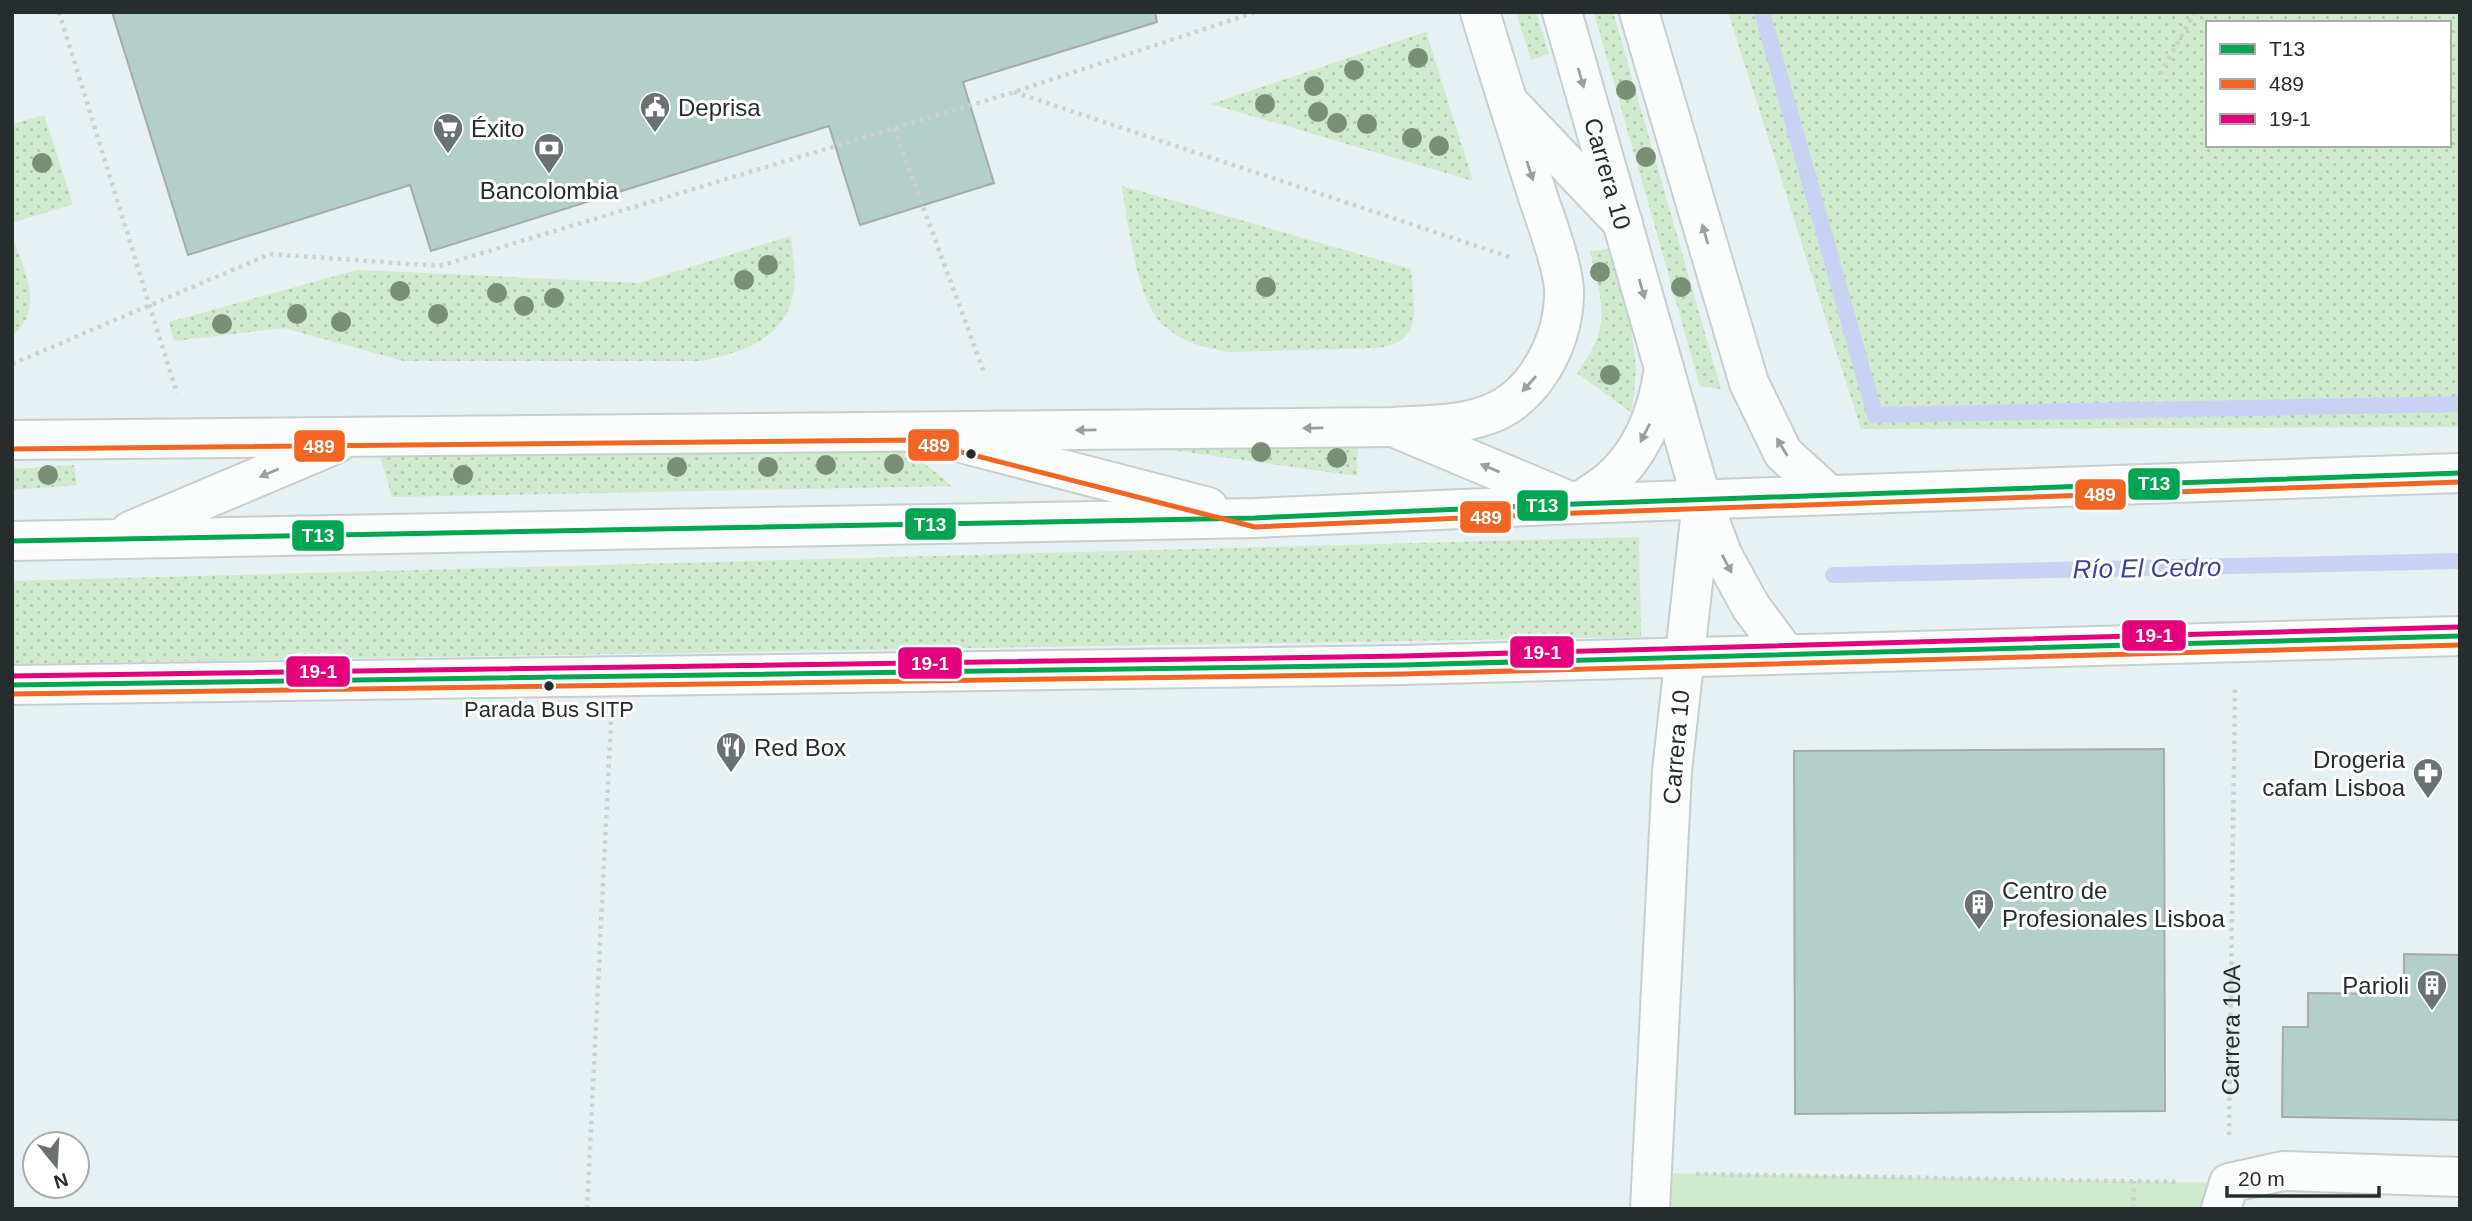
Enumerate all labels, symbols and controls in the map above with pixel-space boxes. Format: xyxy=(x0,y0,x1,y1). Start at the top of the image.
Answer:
legend xyxy=(2206,21,2451,147)
text: T13 xyxy=(2269,37,2305,60)
one-way arrow xyxy=(1577,68,1587,89)
text: 489 xyxy=(2269,72,2304,95)
public building icon: Deprisa xyxy=(638,90,672,134)
place label: Deprisa xyxy=(678,94,761,121)
text: 19-1 xyxy=(2269,107,2311,130)
supermarket icon: Éxito xyxy=(431,111,465,155)
place label: Éxito xyxy=(471,115,524,142)
street label: Carrera 10 xyxy=(1579,115,1637,232)
bank icon: Bancolombia xyxy=(532,131,566,175)
one-way arrow xyxy=(1525,160,1535,181)
place label: Bancolombia xyxy=(480,177,619,204)
one-way arrow xyxy=(1699,224,1709,245)
one-way arrow xyxy=(1637,278,1648,300)
one-way arrow xyxy=(1521,375,1537,392)
one-way arrow xyxy=(1302,422,1324,433)
one-way arrow xyxy=(1640,423,1652,443)
one-way arrow xyxy=(1075,424,1097,436)
line badge: 489 xyxy=(907,428,960,462)
line badge: 489 xyxy=(293,429,346,463)
text: 489 xyxy=(918,435,950,456)
text: 489 xyxy=(303,436,335,457)
one-way arrow xyxy=(1776,438,1788,457)
unlabelled marker xyxy=(964,447,978,461)
one-way arrow xyxy=(1480,462,1501,473)
one-way arrow xyxy=(258,467,279,478)
line badge: T13 xyxy=(2127,467,2181,501)
text: T13 xyxy=(2138,473,2170,494)
line badge: 489 xyxy=(2074,478,2127,511)
text: 489 xyxy=(2084,484,2116,505)
line badge: T13 xyxy=(1516,489,1569,522)
text: T13 xyxy=(1526,495,1558,516)
line badge: 489 xyxy=(1459,500,1512,534)
line badge: T13 xyxy=(904,507,957,541)
text: 489 xyxy=(1470,507,1502,528)
text: T13 xyxy=(914,514,946,535)
line badge: T13 xyxy=(291,519,345,552)
text: T13 xyxy=(302,525,334,546)
water label: Río El Cedro xyxy=(2072,552,2222,584)
one-way arrow xyxy=(1722,554,1733,574)
line badge: 19-1 xyxy=(2121,619,2187,652)
text: 19-1 xyxy=(2135,625,2173,646)
line badge: 19-1 xyxy=(1509,635,1575,669)
text: 19-1 xyxy=(1523,642,1561,663)
line badge: 19-1 xyxy=(897,646,963,680)
text: 19-1 xyxy=(911,653,949,674)
line badge: 19-1 xyxy=(285,655,351,688)
text: 19-1 xyxy=(299,661,337,682)
marker: Parada Bus SITP xyxy=(542,679,556,693)
street label: Carrera 10 xyxy=(1658,689,1694,805)
place label: Parada Bus SITP xyxy=(464,697,634,722)
restaurant icon: Red Box xyxy=(714,730,748,774)
place label: Red Box xyxy=(754,734,846,761)
place label: Drogeria cafam Lisboa xyxy=(2262,746,2406,801)
pharmacy icon: Drogeria cafam Lisboa xyxy=(2411,756,2445,800)
place label: Centro de Profesionales Lisboa xyxy=(2002,877,2225,932)
building icon: Centro de Profesionales Lisboa xyxy=(1962,887,1996,931)
street label: Carrera 10A xyxy=(2216,964,2245,1096)
building icon: Parioli xyxy=(2415,968,2449,1012)
place label: Parioli xyxy=(2342,972,2409,999)
north arrow xyxy=(21,1130,91,1200)
scale bar xyxy=(2227,1154,2379,1198)
text: 20 m xyxy=(2238,1167,2285,1190)
text: N xyxy=(51,1169,71,1193)

